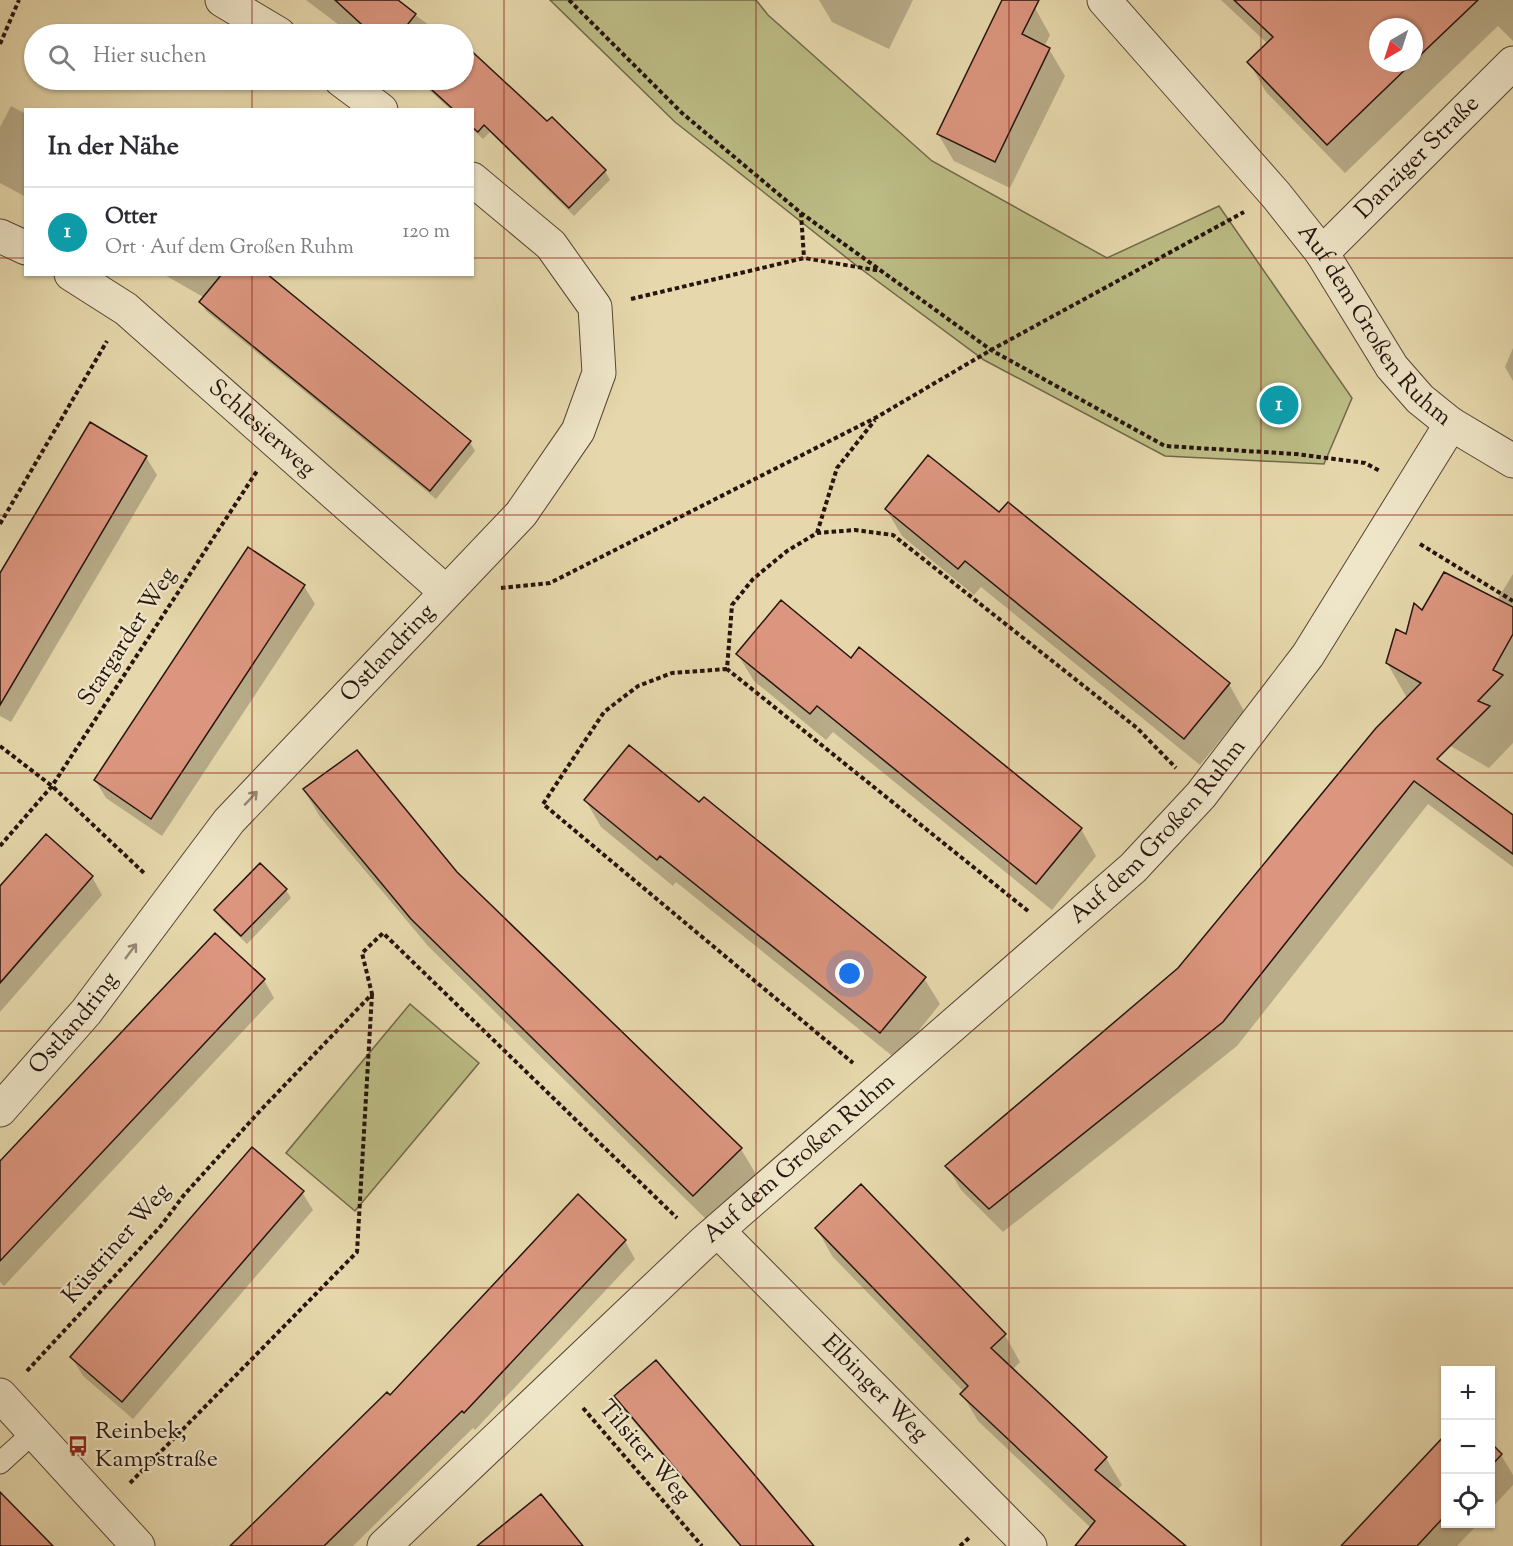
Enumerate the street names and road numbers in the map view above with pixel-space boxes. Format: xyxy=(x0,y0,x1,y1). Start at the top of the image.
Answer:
street label: Danziger Straße xyxy=(1348,88,1488,227)
street label: Auf dem Großen Ruhm xyxy=(1289,217,1459,435)
street label: Schlesierweg xyxy=(200,372,323,486)
street label: Stargarder Weg xyxy=(70,561,186,713)
street label: Ostlandring xyxy=(333,597,444,711)
street label: Auf dem Großen Ruhm xyxy=(1062,732,1255,933)
street label: Ostlandring xyxy=(21,965,127,1082)
street label: Auf dem Großen Ruhm xyxy=(696,1066,903,1252)
street label: Küstriner Weg xyxy=(55,1176,179,1312)
street label: Elbinger Weg xyxy=(813,1327,936,1450)
street label: Tilsiter Weg xyxy=(590,1393,698,1511)

